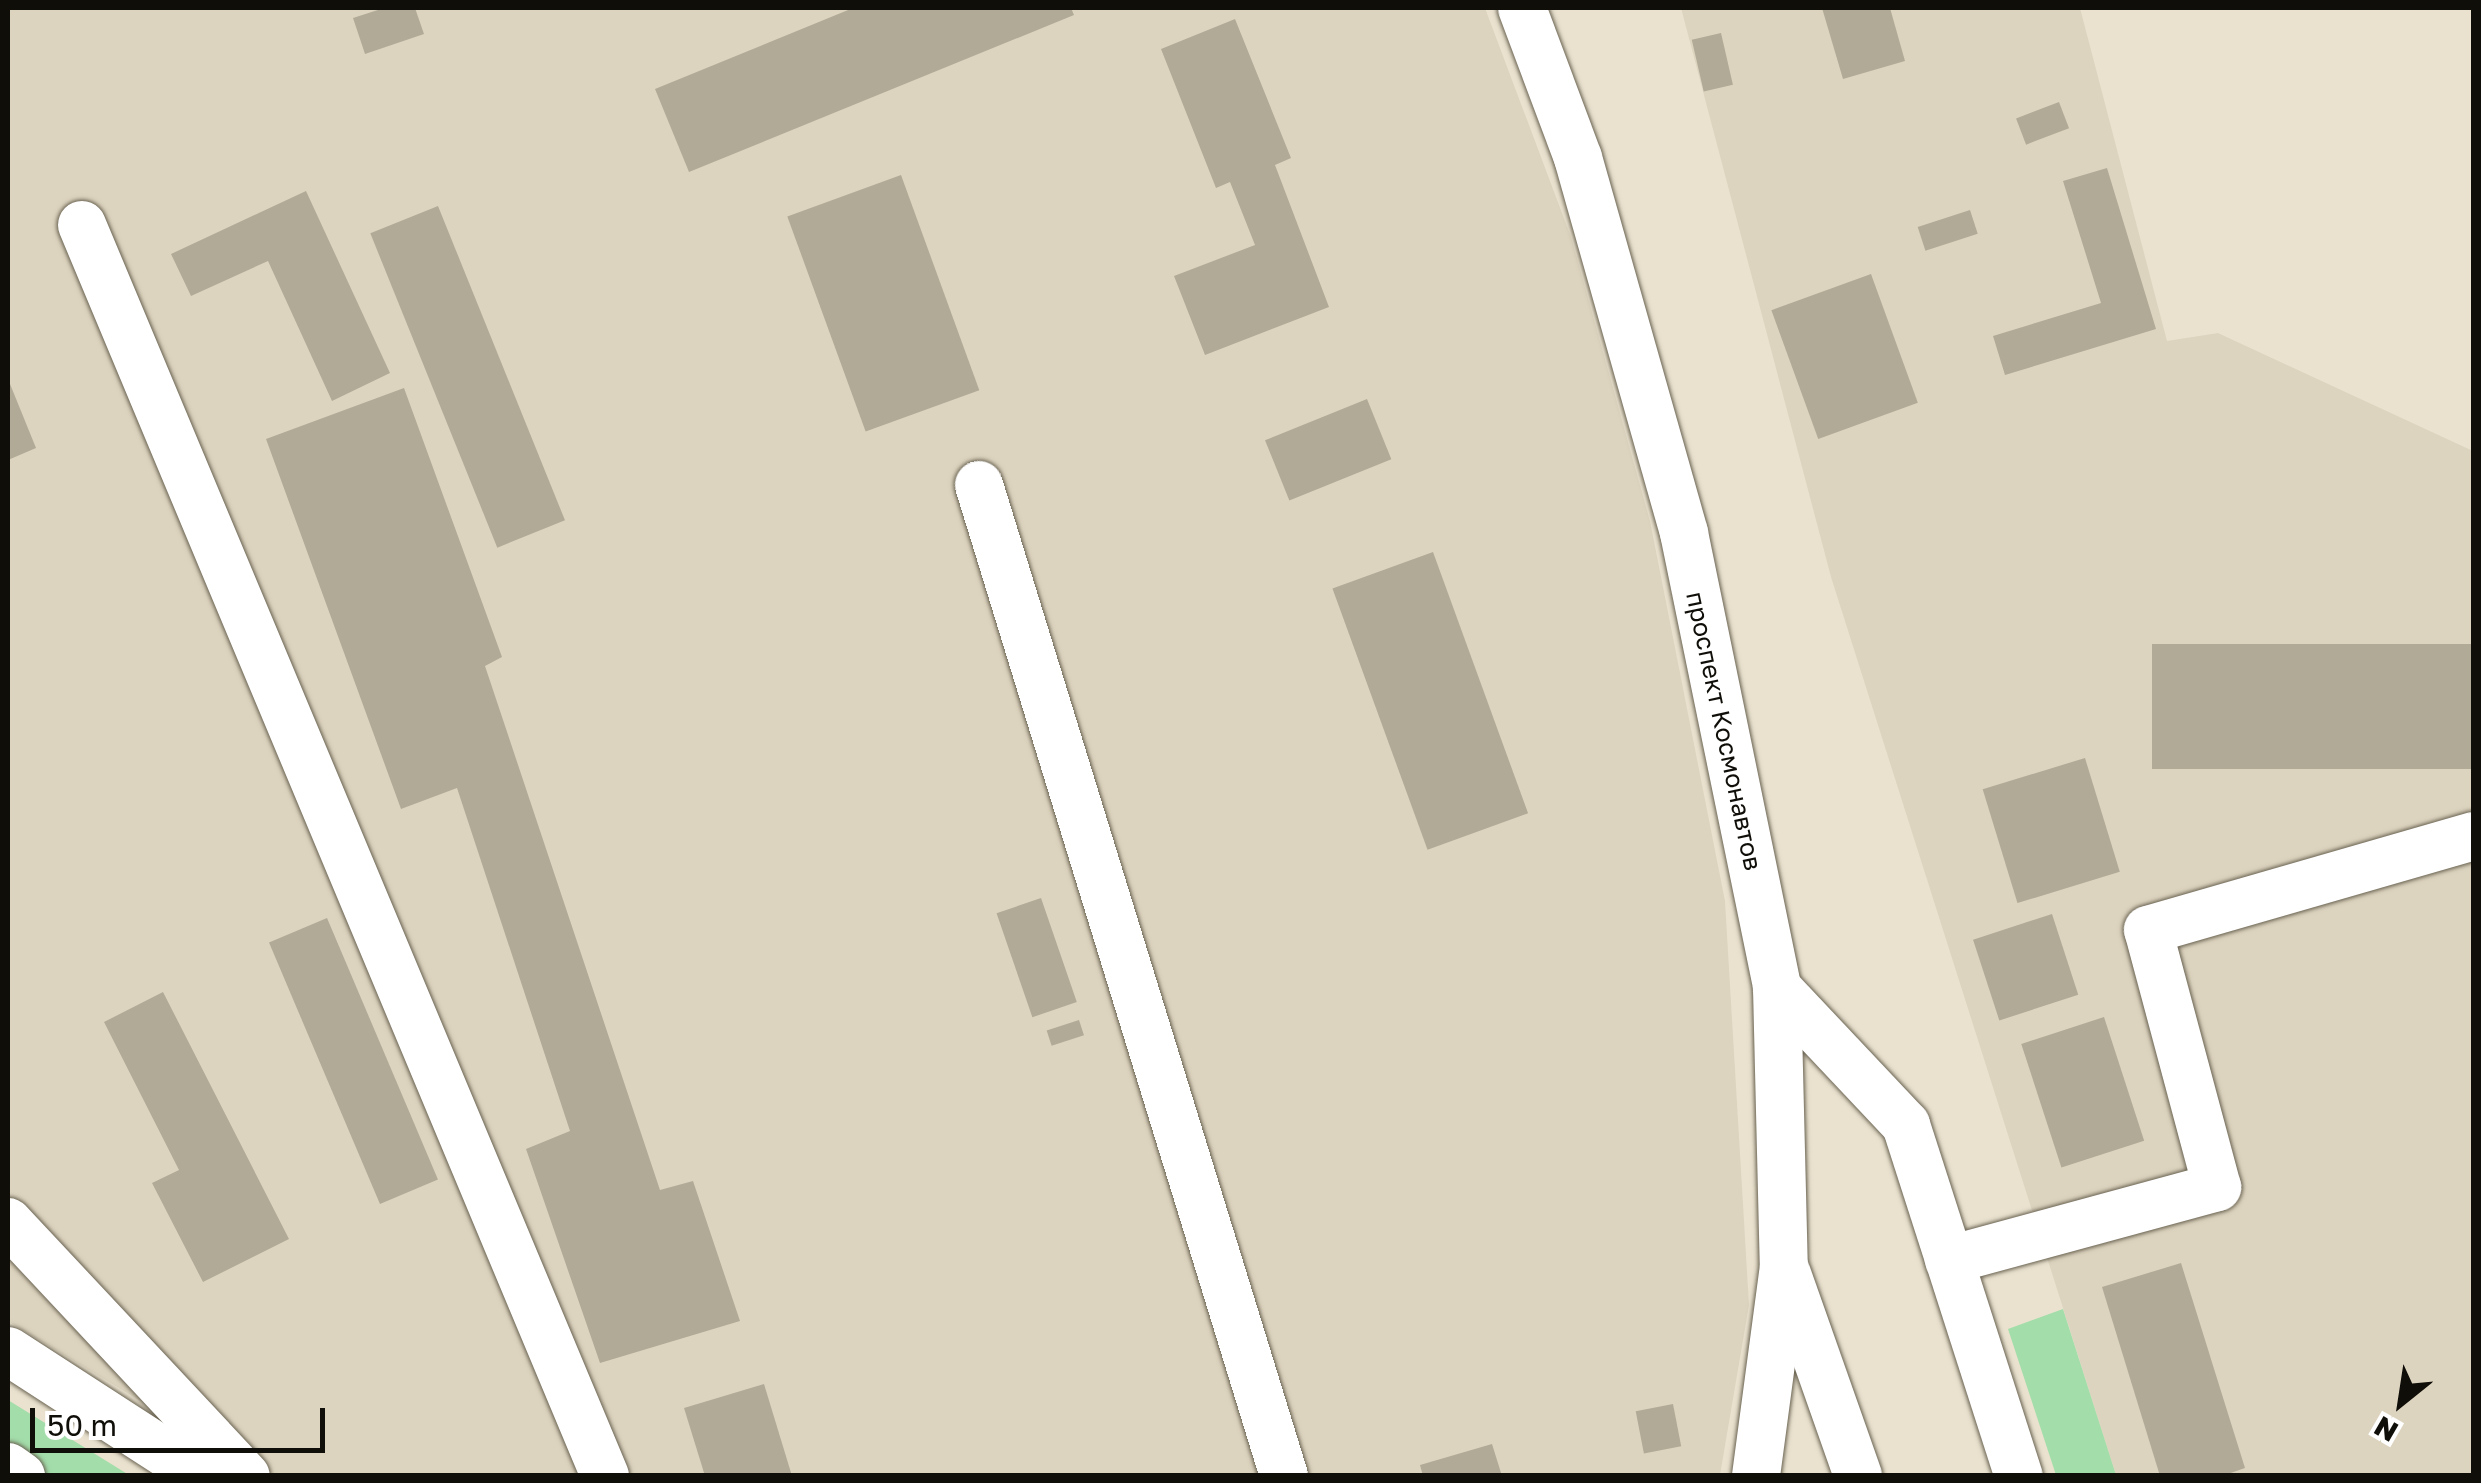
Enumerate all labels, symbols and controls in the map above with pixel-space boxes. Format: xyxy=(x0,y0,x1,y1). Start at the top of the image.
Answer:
street label: проспект Космонавтов xyxy=(1680,589,1768,873)
north arrow xyxy=(2351,1353,2451,1453)
scale bar xyxy=(35,1388,330,1450)
text: 50 m xyxy=(47,1407,117,1443)
text: N xyxy=(2368,1410,2403,1449)

